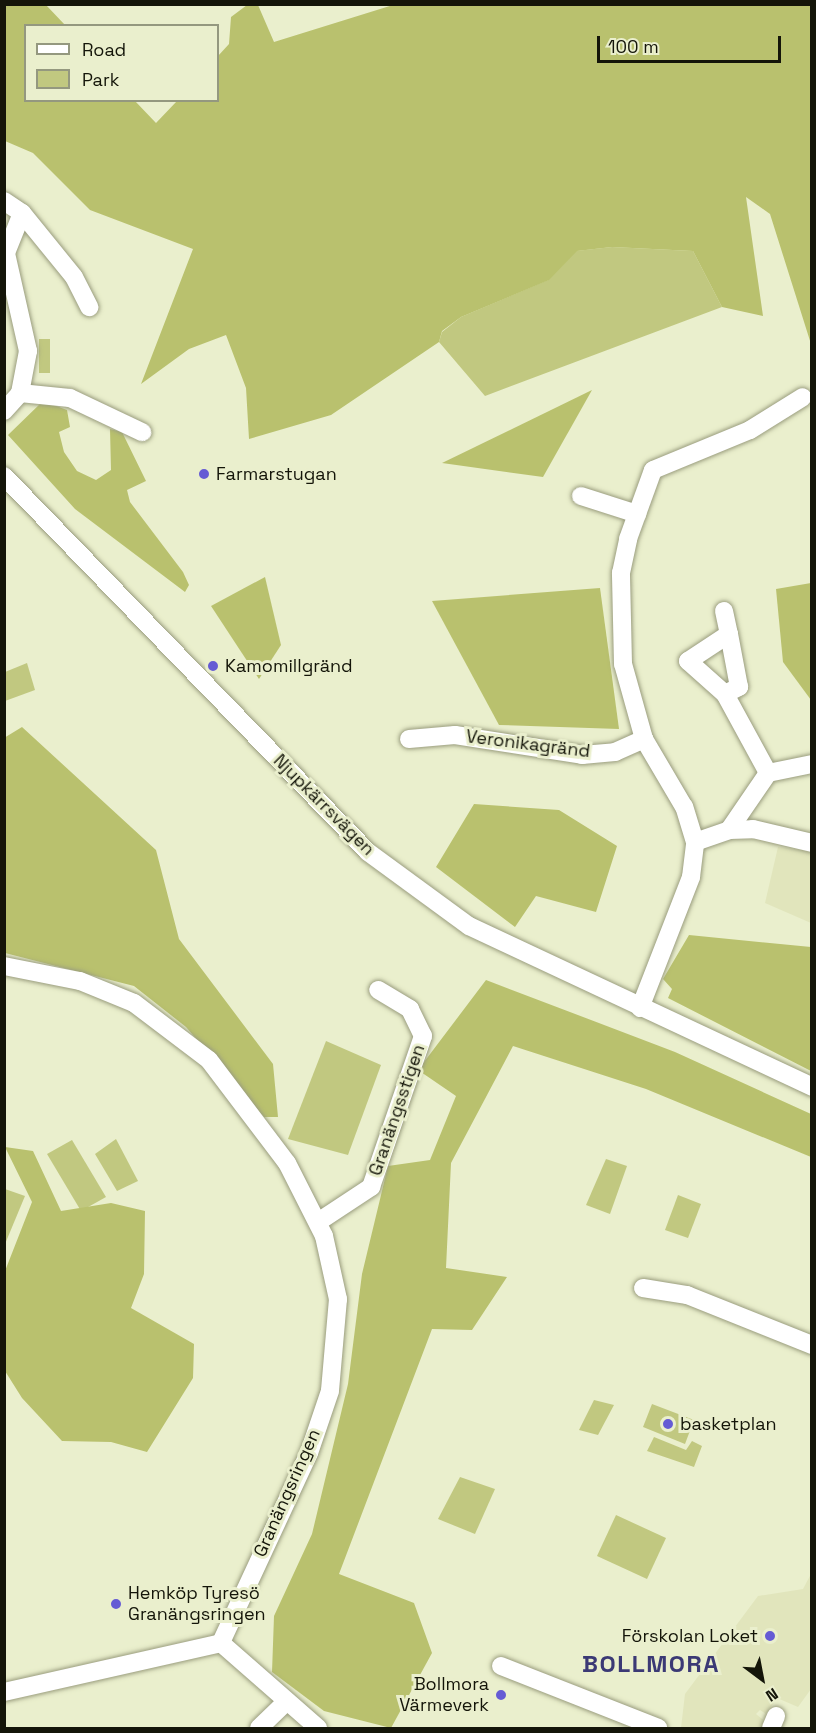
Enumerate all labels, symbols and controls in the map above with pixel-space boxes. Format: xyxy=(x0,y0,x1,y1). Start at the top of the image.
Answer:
legend xyxy=(24,24,219,102)
scale bar xyxy=(600,24,784,62)
text: 100 m xyxy=(608,35,659,58)
text: Road xyxy=(82,38,126,61)
text: Park xyxy=(82,68,119,91)
place label: Farmarstugan xyxy=(216,463,337,485)
marker: Farmarstugan xyxy=(197,467,211,481)
place label: Kamomillgränd xyxy=(225,655,353,677)
marker: Kamomillgränd xyxy=(206,659,220,673)
street label: Veronikagränd xyxy=(465,726,591,762)
street label: Njupkärrsvägen xyxy=(269,750,379,860)
street label: Granängsstigen xyxy=(364,1042,430,1178)
place label: basketplan xyxy=(680,1413,777,1435)
marker: basketplan xyxy=(661,1417,675,1431)
street label: Granängsringen xyxy=(249,1426,325,1560)
place label: Hemköp Tyresö Granängsringen xyxy=(128,1583,266,1626)
marker: Hemköp Tyresö Granängsringen xyxy=(109,1597,123,1611)
place label: Förskolan Loket xyxy=(622,1625,758,1647)
marker: Förskolan Loket xyxy=(763,1629,777,1643)
north arrow xyxy=(732,1649,792,1709)
district label: BOLLMORA xyxy=(582,1650,720,1678)
place label: Bollmora Värmeverk xyxy=(399,1674,489,1716)
text: N xyxy=(762,1683,782,1706)
marker: Bollmora Värmeverk xyxy=(494,1688,508,1702)

